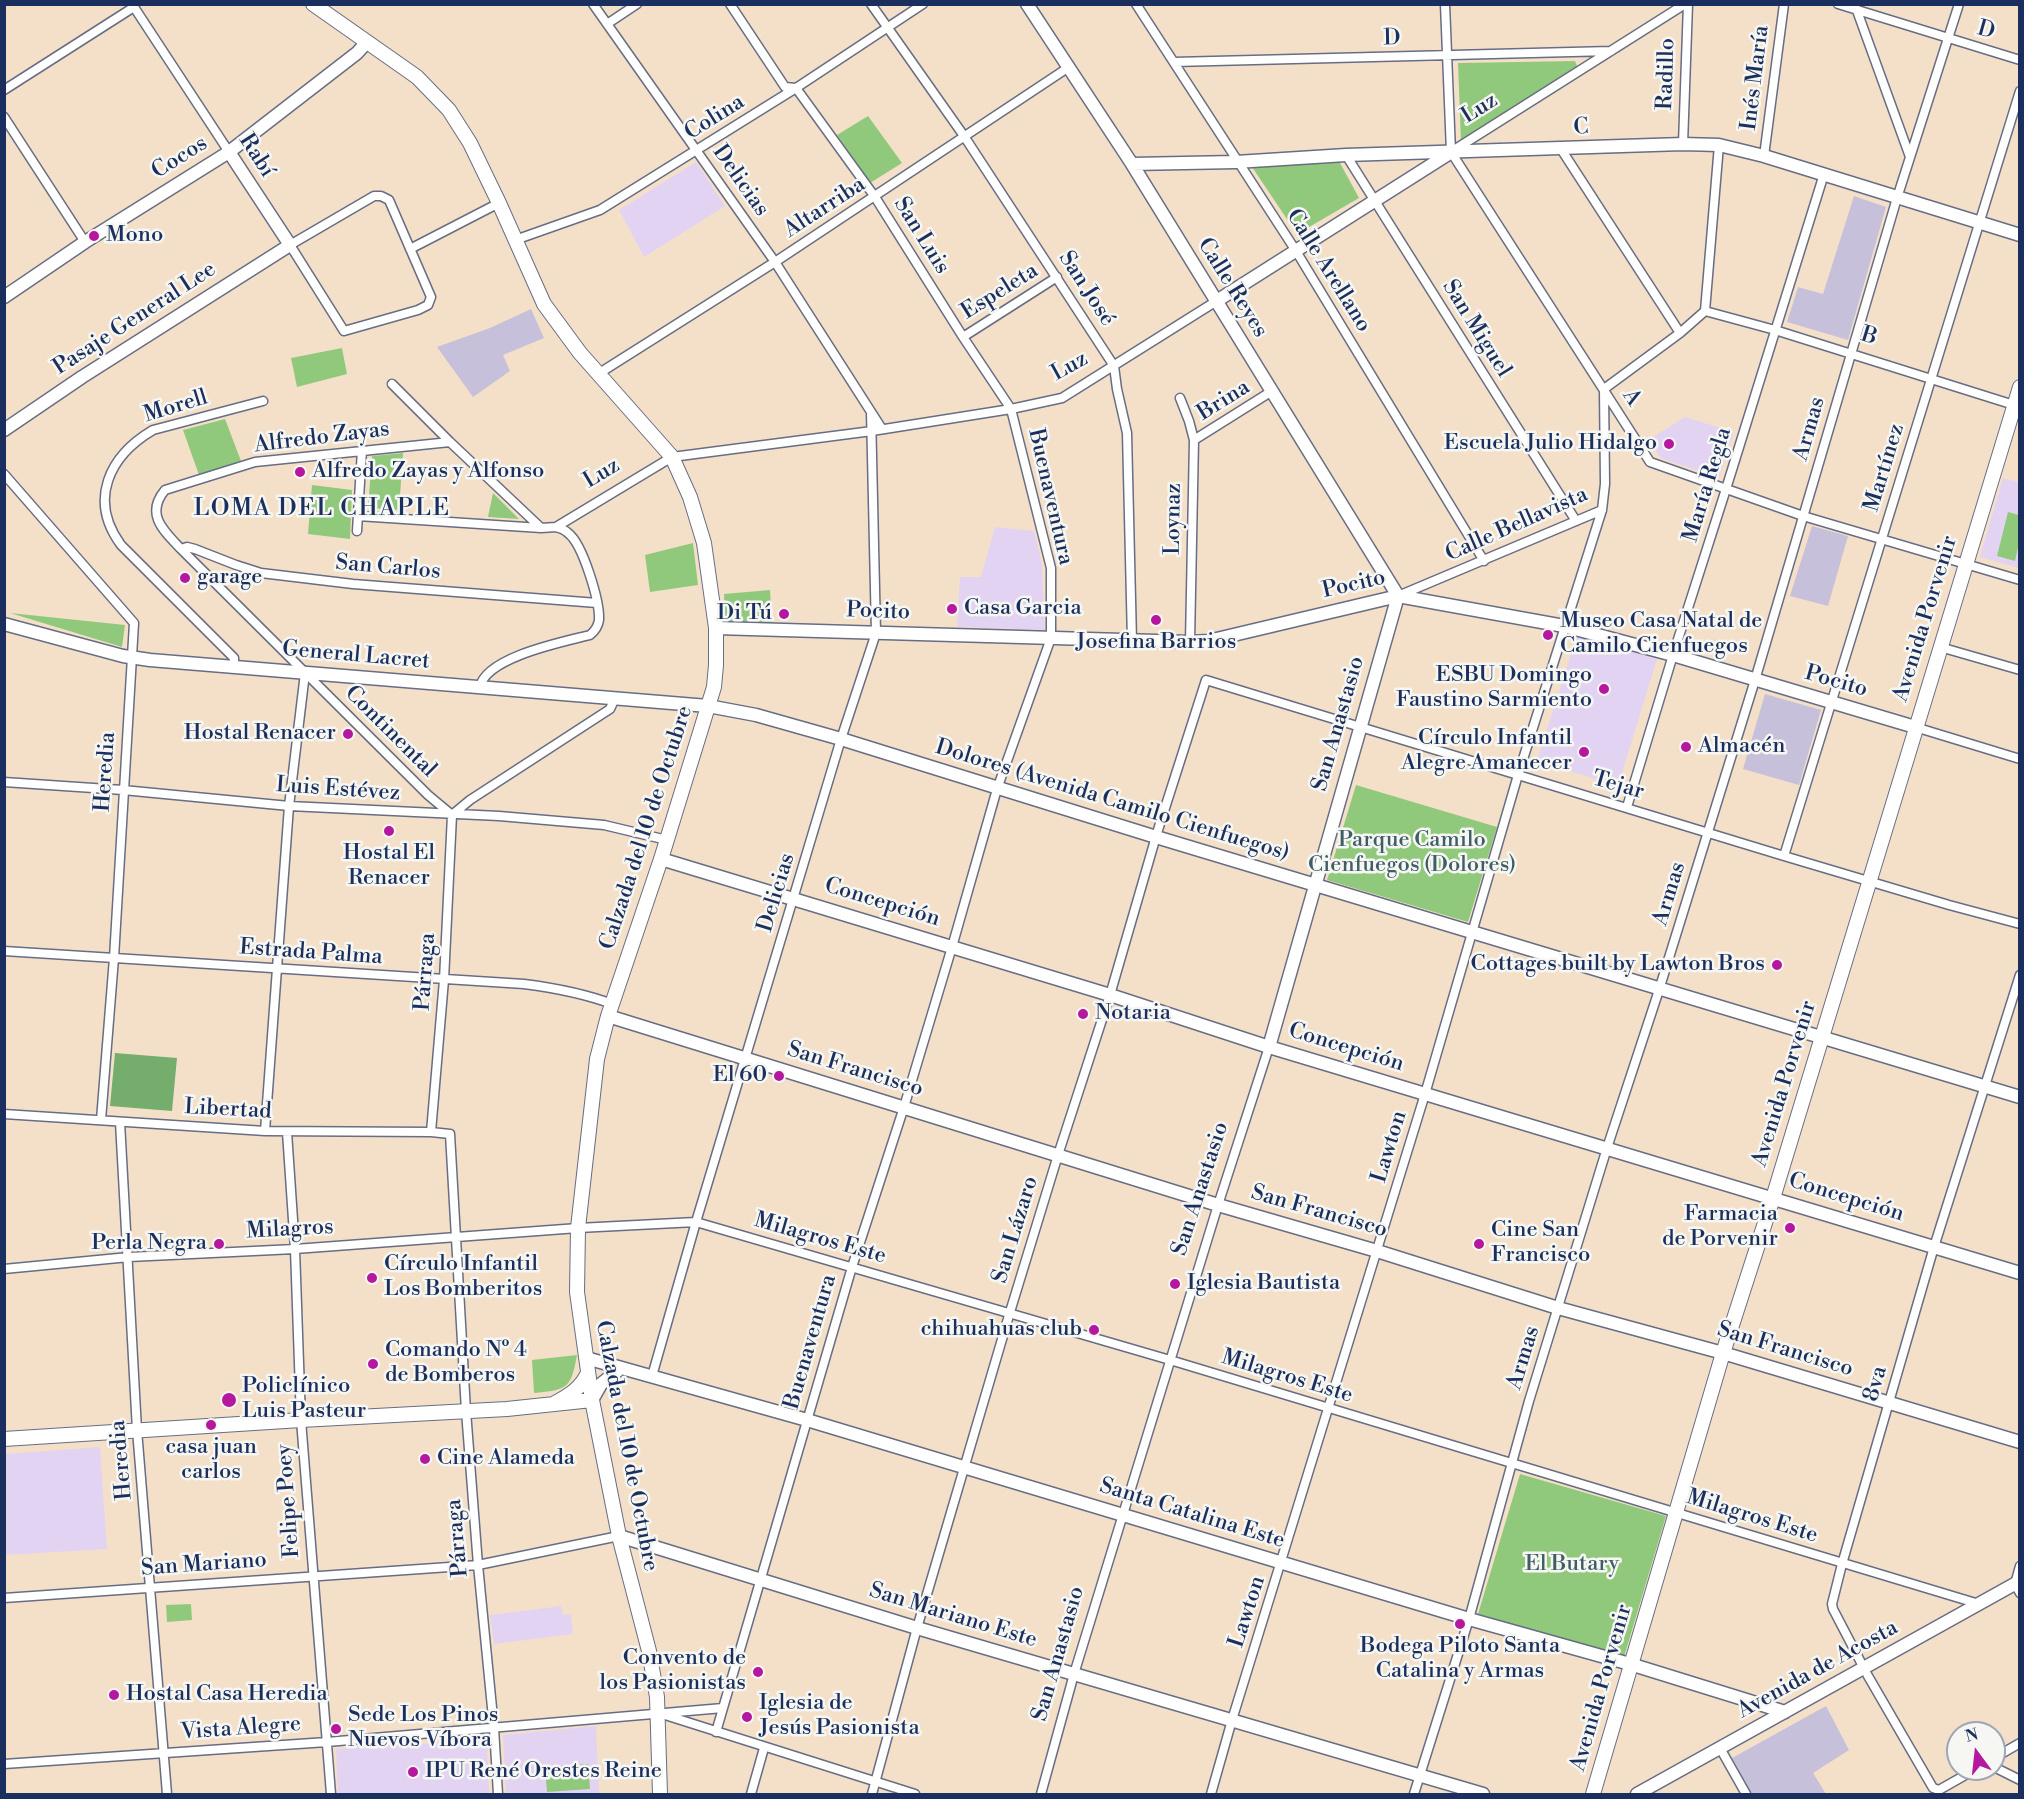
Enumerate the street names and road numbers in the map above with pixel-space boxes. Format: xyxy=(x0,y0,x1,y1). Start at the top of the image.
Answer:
street label: D xyxy=(1974,16,1998,46)
street label: Inés María xyxy=(1736,24,1776,132)
street label: D xyxy=(1383,26,1401,52)
street label: Radillo xyxy=(1653,38,1681,110)
street label: Luz xyxy=(1457,88,1503,130)
street label: Colina xyxy=(680,89,750,147)
street label: C xyxy=(1573,114,1589,142)
street label: Rabí xyxy=(232,129,280,183)
street label: Cocos xyxy=(147,131,213,185)
street label: Delicias xyxy=(706,140,774,222)
street label: Altarriba xyxy=(779,172,871,244)
street label: San Luis xyxy=(887,193,955,279)
street label: Calle Arellano xyxy=(1280,205,1376,337)
street label: Calle Reyes xyxy=(1191,233,1273,343)
street label: San José xyxy=(1052,247,1120,331)
street label: Pasaje General Lee xyxy=(49,257,221,381)
street label: Espeleta xyxy=(957,258,1043,326)
street label: San Miguel xyxy=(1436,276,1516,382)
street label: B xyxy=(1858,322,1880,352)
street label: Luz xyxy=(1047,346,1093,388)
street label: Brina xyxy=(1193,375,1255,427)
street label: A xyxy=(1616,384,1646,412)
street label: Morell xyxy=(141,385,211,429)
street label: Armas xyxy=(1788,394,1832,464)
street label: Alfredo Zayas xyxy=(253,417,391,459)
street label: Martínez xyxy=(1859,421,1911,515)
street label: María Regla xyxy=(1678,424,1738,546)
street label: Buenaventura xyxy=(1022,426,1078,568)
street label: Luz xyxy=(579,453,625,495)
street label: Calle Bellavista xyxy=(1442,482,1592,568)
street label: Loynaz xyxy=(1160,483,1188,555)
street label: Avenida Porvenir xyxy=(1888,533,1964,705)
street label: San Carlos xyxy=(334,550,442,586)
street label: Pocito xyxy=(1320,565,1388,605)
street label: Pocito xyxy=(846,598,910,626)
street label: General Lacret xyxy=(281,636,431,676)
street label: San Anastasio xyxy=(1307,654,1371,794)
street label: Pocito xyxy=(1802,661,1870,703)
street label: Continental xyxy=(339,681,441,783)
street label: Calzada del 10 de Octubre xyxy=(595,703,699,953)
street label: Heredia xyxy=(90,731,122,813)
street label: Dolores (Avenida Camilo Cienfuegos) xyxy=(932,734,1292,868)
street label: Tejar xyxy=(1589,766,1647,806)
street label: Luis Estévez xyxy=(275,772,401,808)
street label: Delicias xyxy=(753,850,801,936)
street label: Armas xyxy=(1648,859,1692,929)
street label: Concepción xyxy=(821,873,943,933)
street label: Párraga xyxy=(410,932,442,1012)
street label: Estrada Palma xyxy=(239,935,383,971)
street label: Avenida Porvenir xyxy=(1747,998,1823,1170)
street label: Concepción xyxy=(1285,1018,1407,1078)
street label: San Francisco xyxy=(784,1037,926,1103)
street label: Libertad xyxy=(184,1095,272,1125)
street label: Lawton xyxy=(1367,1108,1413,1186)
street label: San Anastasio xyxy=(1167,1119,1235,1259)
street label: Concepción xyxy=(1785,1168,1907,1228)
street label: San Lázaro xyxy=(987,1173,1045,1287)
street label: San Francisco xyxy=(1248,1180,1390,1244)
street label: Milagros Este xyxy=(751,1208,889,1270)
street label: Milagros xyxy=(246,1215,334,1245)
street label: Buenaventura xyxy=(779,1272,843,1412)
street label: San Francisco xyxy=(1714,1317,1856,1383)
street label: Calzada del 10 de Octubre xyxy=(589,1318,663,1574)
street label: Armas xyxy=(1502,1323,1546,1393)
street label: Milagros Este xyxy=(1218,1345,1356,1409)
street label: 8va xyxy=(1858,1363,1894,1405)
street label: Heredia xyxy=(105,1419,139,1501)
street label: Felipe Poey xyxy=(272,1443,306,1559)
street label: Santa Catalina Este xyxy=(1096,1473,1288,1555)
street label: Milagros Este xyxy=(1683,1485,1821,1549)
street label: Párraga xyxy=(441,1498,475,1578)
street label: San Mariano xyxy=(140,1547,268,1583)
street label: Lawton xyxy=(1224,1573,1272,1651)
street label: San Mariano Este xyxy=(866,1578,1040,1654)
street label: San Anastasio xyxy=(1027,1584,1091,1724)
street label: Avenida Porvenir xyxy=(1566,1602,1638,1774)
street label: Avenida de Acosta xyxy=(1733,1615,1903,1725)
street label: Vista Alegre xyxy=(180,1712,302,1746)

